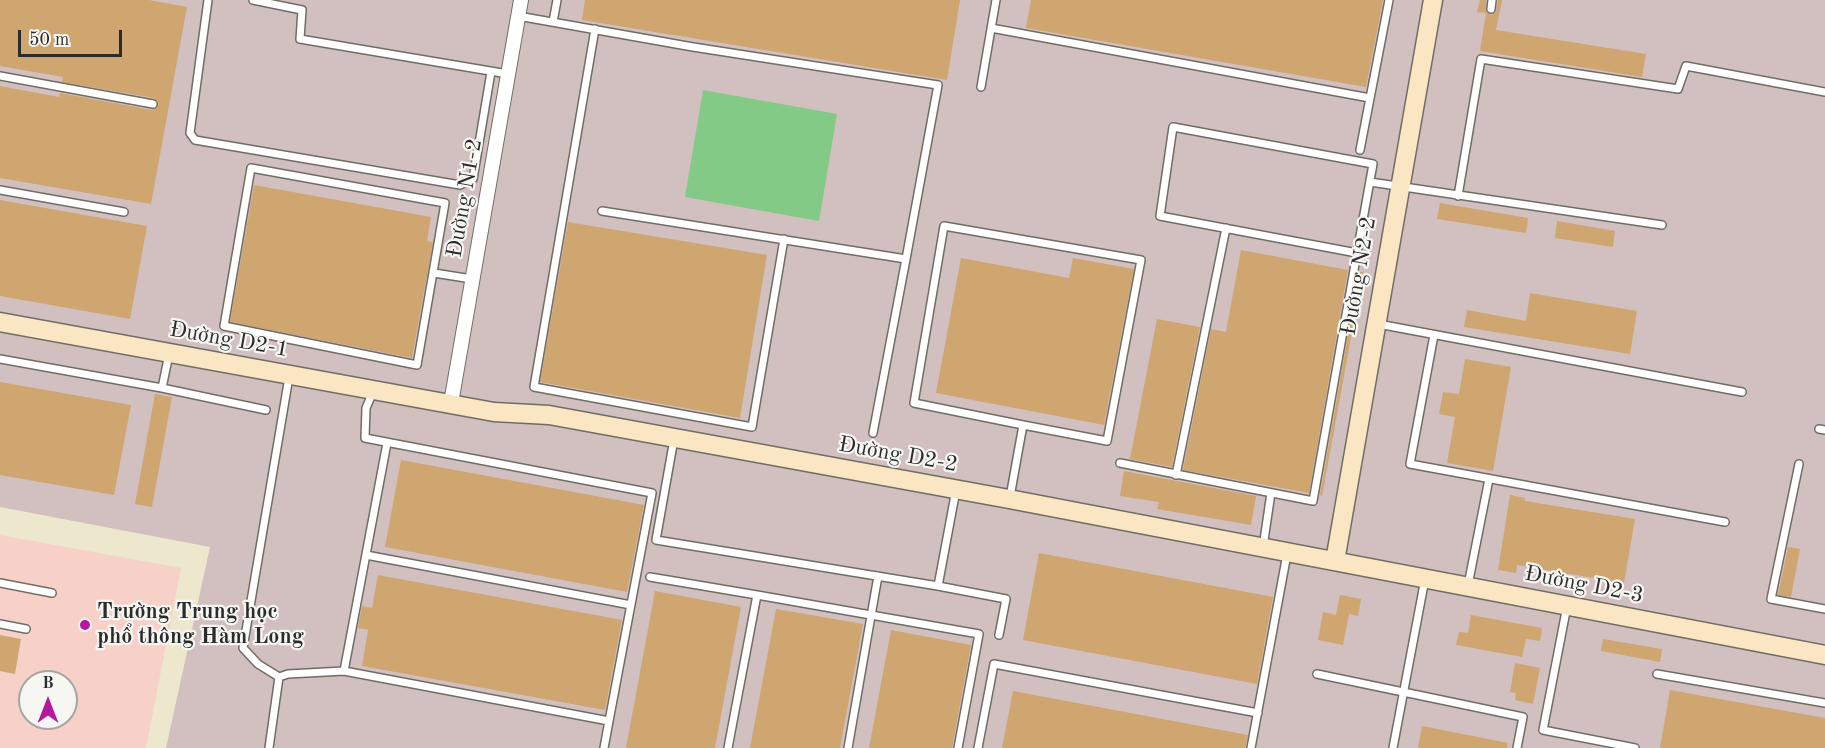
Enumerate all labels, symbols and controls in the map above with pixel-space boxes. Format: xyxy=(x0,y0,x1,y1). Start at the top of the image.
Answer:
scale bar xyxy=(21,18,124,56)
text: 50 m xyxy=(29,31,69,49)
street label: Đường N1-2 xyxy=(442,137,488,259)
street label: Đường N2-2 xyxy=(1336,215,1382,337)
street label: Đường D2-1 xyxy=(167,317,291,363)
street label: Đường D2-2 xyxy=(836,432,960,478)
street label: Đường D2-3 xyxy=(1522,561,1646,609)
place label: Trường Trung học phổ thông Hàm Long xyxy=(97,599,304,650)
marker: Trường Trung học phổ thông Hàm Long xyxy=(78,618,92,632)
north arrow xyxy=(18,670,78,730)
text: B xyxy=(42,676,54,692)

